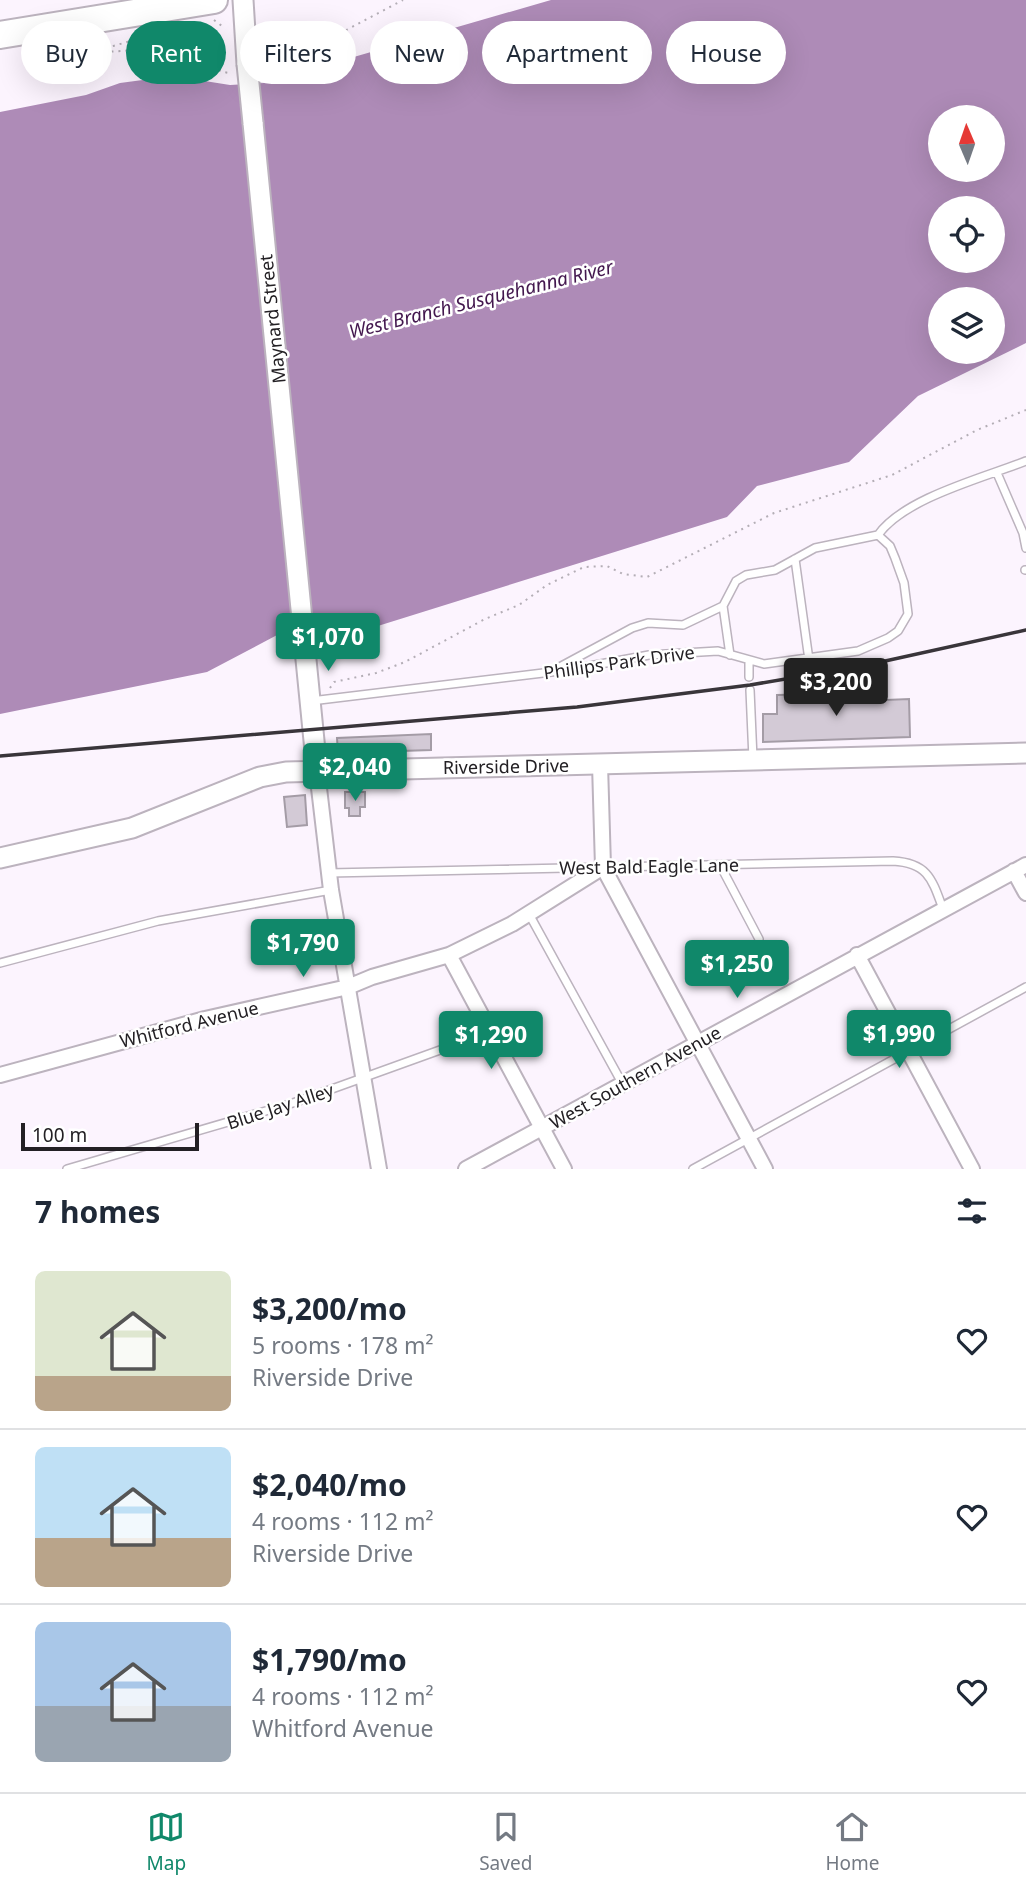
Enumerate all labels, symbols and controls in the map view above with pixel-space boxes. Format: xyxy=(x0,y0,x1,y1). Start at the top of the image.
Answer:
chip: Buy xyxy=(21,21,112,84)
chip: Rent xyxy=(126,21,226,84)
chip: Filters xyxy=(240,21,356,84)
chip: New xyxy=(370,21,468,84)
chip: Apartment xyxy=(482,21,652,84)
chip: House xyxy=(666,21,786,84)
north arrow xyxy=(928,105,1004,182)
map controls xyxy=(928,105,1005,364)
button: locate xyxy=(928,196,1005,273)
street label: Maynard Street xyxy=(253,253,291,385)
water label: West Branch Susquehanna River xyxy=(346,253,617,344)
button: layers xyxy=(928,287,1005,364)
pin: $1,070 xyxy=(271,614,385,673)
text: $1,070 xyxy=(292,620,364,652)
street label: Phillips Park Drive xyxy=(542,640,696,684)
pin: $3,200 xyxy=(779,658,893,718)
text: $3,200 xyxy=(800,665,872,697)
pin: $2,040 xyxy=(298,744,412,803)
text: $2,040 xyxy=(319,750,391,782)
street label: Riverside Drive xyxy=(443,753,569,779)
street label: West Bald Eagle Lane xyxy=(559,852,739,880)
pin: $1,790 xyxy=(246,920,360,979)
text: $1,790 xyxy=(267,926,339,958)
pin: $1,250 xyxy=(680,940,794,1000)
text: $1,250 xyxy=(701,947,773,979)
street label: Whitford Avenue xyxy=(117,995,261,1053)
pin: $1,990 xyxy=(842,1010,956,1070)
pin: $1,290 xyxy=(434,1012,548,1071)
text: $1,990 xyxy=(863,1017,935,1049)
text: $1,290 xyxy=(455,1018,527,1050)
street label: West Southern Avenue xyxy=(545,1020,725,1134)
street label: Blue Jay Alley xyxy=(224,1077,337,1135)
scale bar xyxy=(21,1120,200,1152)
text: 100 m xyxy=(32,1122,87,1148)
text: 7 homes xyxy=(35,1191,160,1232)
icon: filters xyxy=(953,1192,991,1230)
text: $3,200/mo xyxy=(252,1288,407,1329)
icon: home xyxy=(91,1299,175,1383)
icon: heart xyxy=(953,1322,991,1360)
text: 5 rooms · 178 m² xyxy=(252,1329,434,1361)
text: Riverside Drive xyxy=(252,1361,413,1393)
text: $2,040/mo xyxy=(252,1464,407,1505)
icon: home xyxy=(91,1475,175,1559)
icon: heart xyxy=(953,1498,991,1536)
text: 4 rooms · 112 m² xyxy=(252,1505,434,1537)
text: Riverside Drive xyxy=(252,1537,413,1569)
text: $1,790/mo xyxy=(252,1639,407,1680)
icon: home xyxy=(91,1650,175,1734)
icon: heart xyxy=(953,1673,991,1711)
text: 4 rooms · 112 m² xyxy=(252,1680,434,1712)
text: Whitford Avenue xyxy=(252,1712,434,1744)
tab: Map xyxy=(147,1808,186,1876)
tab: Saved xyxy=(479,1808,532,1876)
tab: Home xyxy=(825,1808,879,1876)

